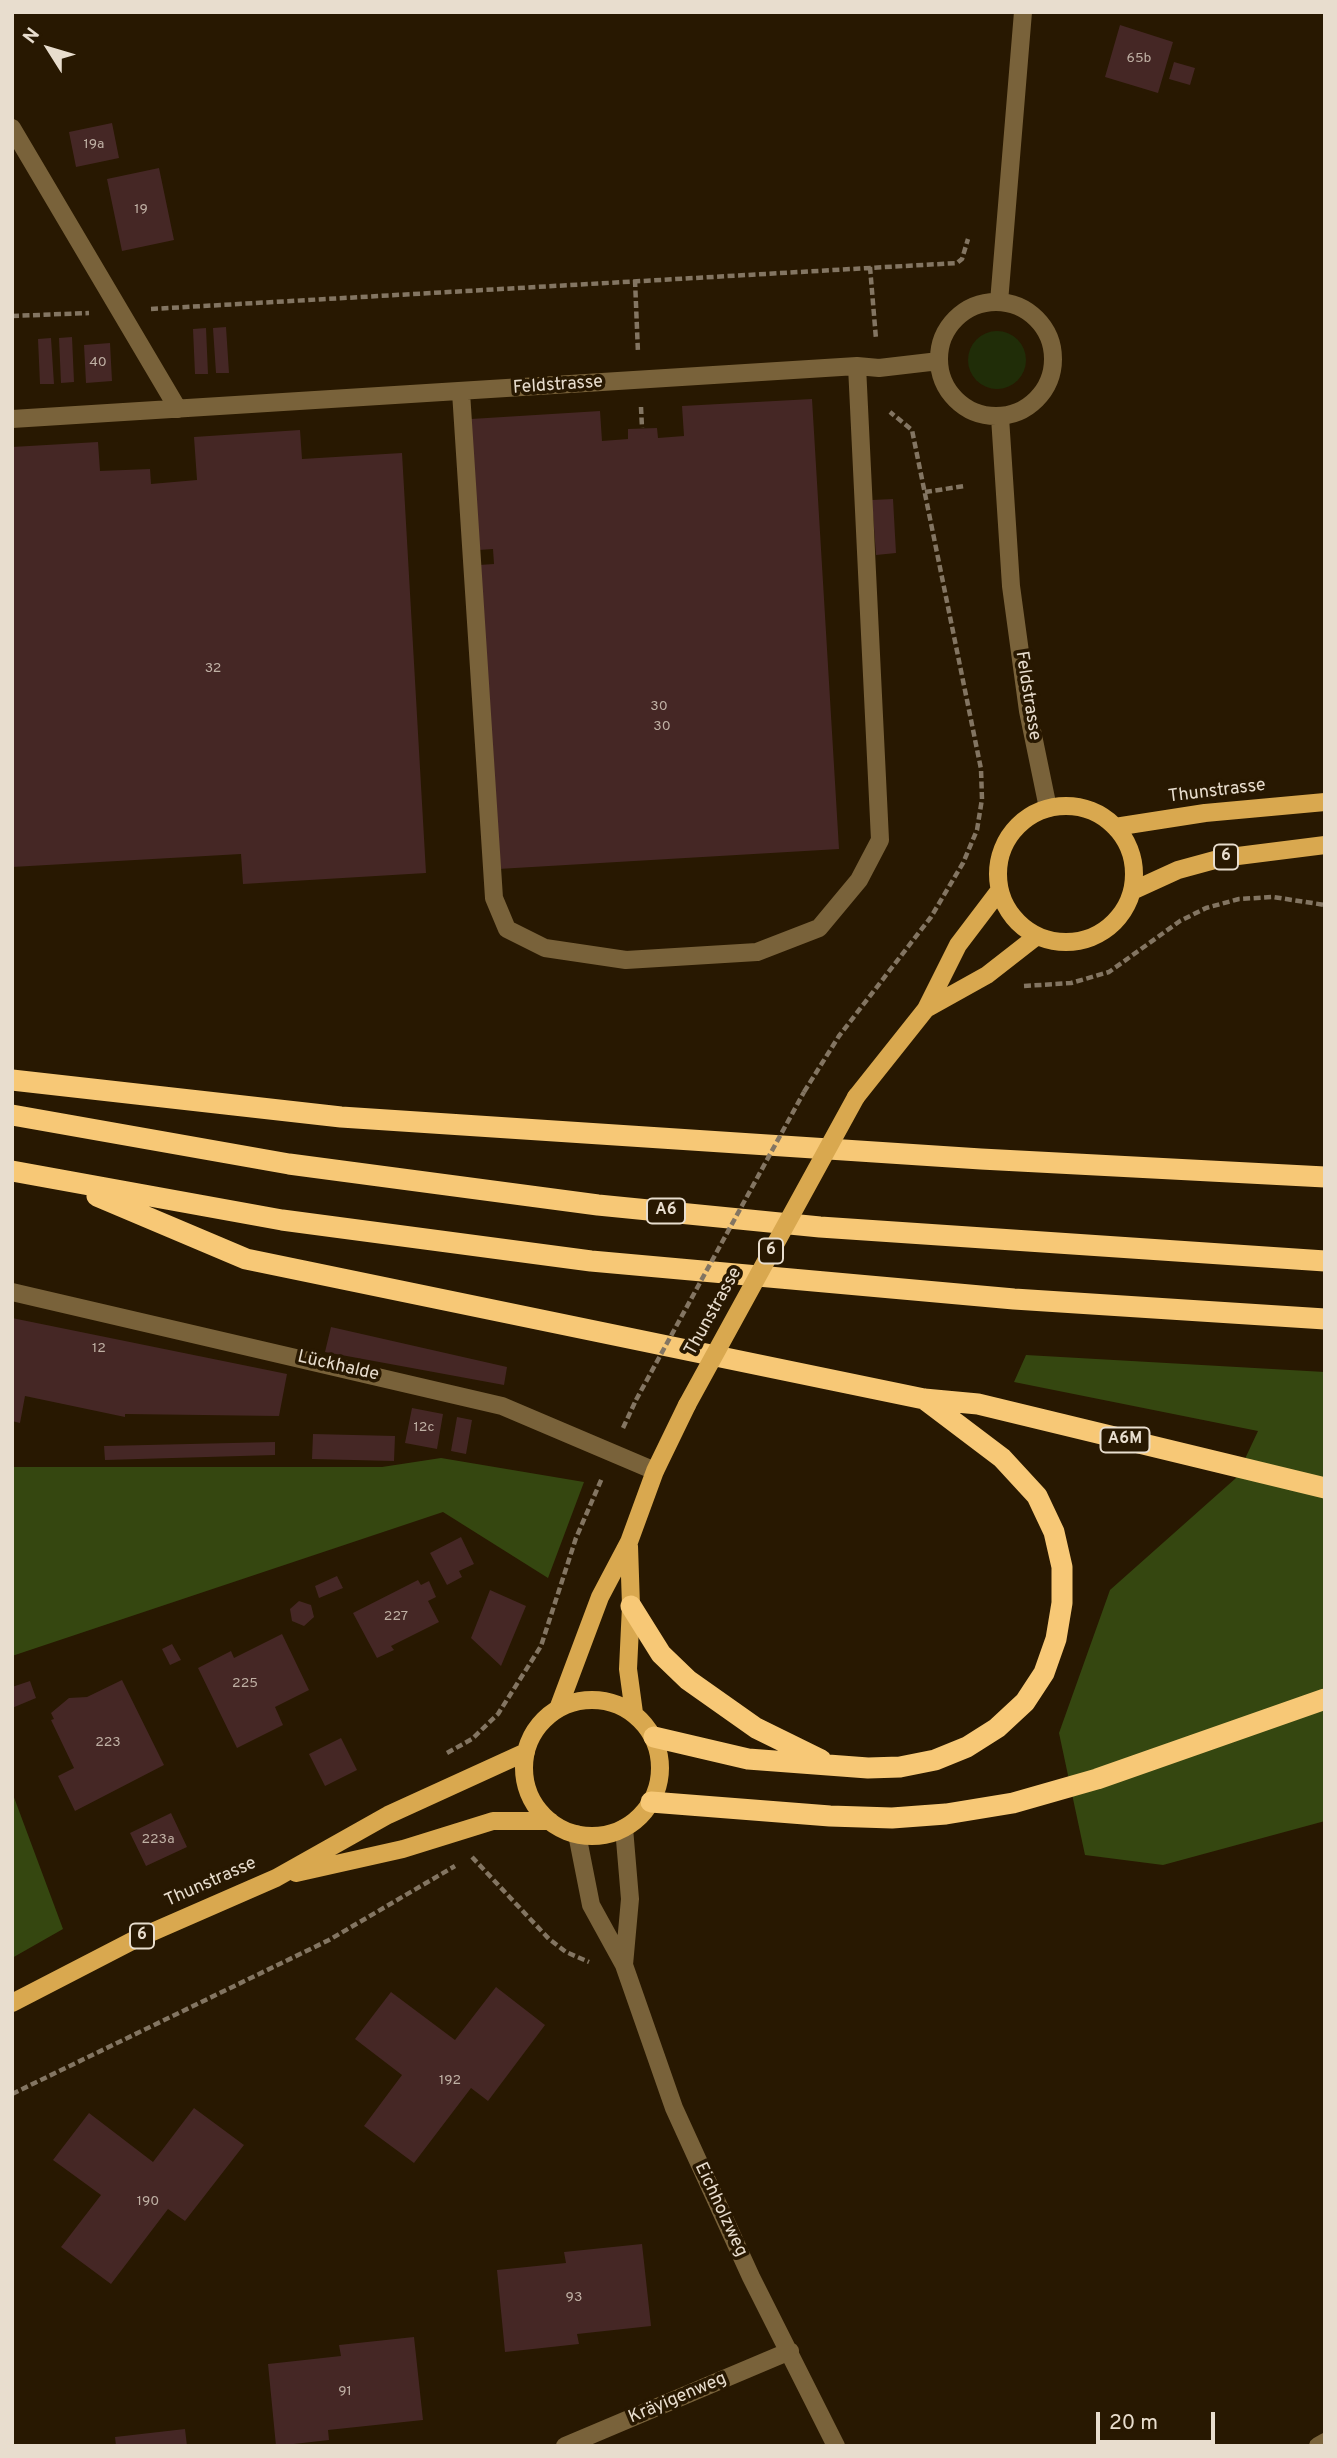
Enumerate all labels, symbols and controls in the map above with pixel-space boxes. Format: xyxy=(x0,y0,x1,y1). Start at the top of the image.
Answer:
north arrow xyxy=(14,14,84,84)
text: N xyxy=(19,24,46,49)
house number: 65b xyxy=(1127,51,1151,67)
house number: 19a xyxy=(84,137,104,153)
house number: 19 xyxy=(134,202,148,218)
house number: 40 xyxy=(89,355,107,371)
street label: Feldstrasse xyxy=(512,372,604,400)
street label: Feldstrasse xyxy=(1009,650,1045,742)
house number: 32 xyxy=(205,661,221,677)
house number: 30 xyxy=(650,699,668,715)
house number: 30 xyxy=(653,719,671,735)
street label: Thunstrasse xyxy=(1167,775,1267,809)
road number: 6 xyxy=(1214,844,1238,870)
road number: A6 xyxy=(647,1198,685,1224)
road number: 6 xyxy=(759,1238,783,1264)
street label: Thunstrasse xyxy=(681,1264,747,1360)
house number: 12 xyxy=(92,1341,106,1357)
street label: Lückhalde xyxy=(295,1347,381,1387)
house number: 12c xyxy=(414,1420,434,1436)
road number: A6M xyxy=(1100,1428,1150,1452)
house number: 227 xyxy=(384,1609,408,1625)
house number: 225 xyxy=(232,1676,258,1692)
house number: 223 xyxy=(95,1735,121,1751)
house number: 223a xyxy=(141,1832,175,1848)
street label: Thunstrasse xyxy=(162,1853,260,1913)
road number: 6 xyxy=(130,1924,154,1948)
house number: 192 xyxy=(439,2073,461,2089)
street label: Eichholzweg xyxy=(689,2159,751,2261)
house number: 190 xyxy=(137,2194,159,2210)
house number: 93 xyxy=(566,2290,582,2306)
street label: Kräyigenweg xyxy=(626,2369,730,2429)
house number: 91 xyxy=(338,2384,352,2400)
scale bar xyxy=(1099,2398,1218,2442)
text: 20 m xyxy=(1109,2410,1158,2437)

